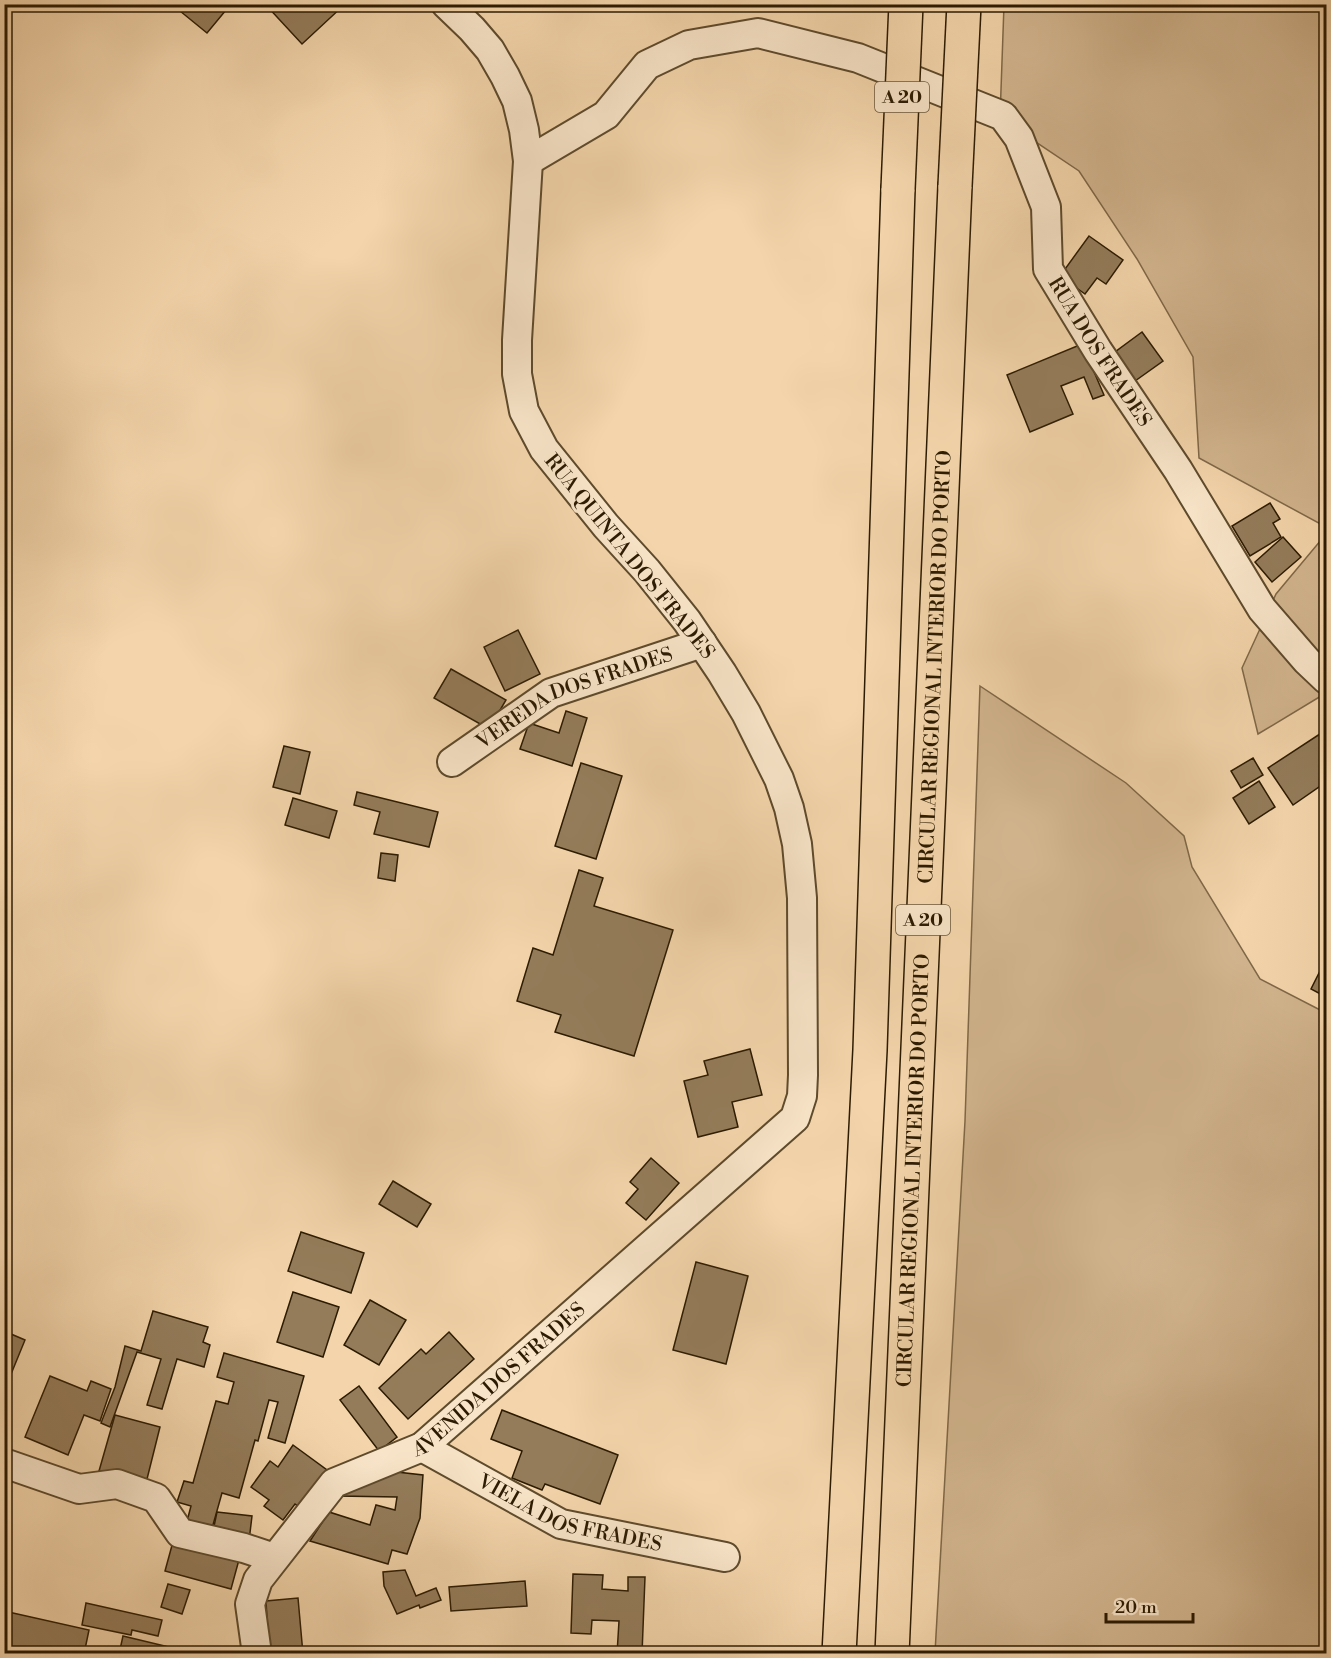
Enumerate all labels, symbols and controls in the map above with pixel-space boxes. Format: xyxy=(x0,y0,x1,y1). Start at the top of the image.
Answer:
road number: A 20 xyxy=(875,82,929,112)
street label: RUA DOS FRADES xyxy=(1042,273,1156,432)
street label: RUA QUINTA DOS FRADES xyxy=(538,449,719,665)
street label: CIRCULAR REGIONAL INTERIOR DO PORTO xyxy=(914,450,958,884)
street label: VEREDA DOS FRADES xyxy=(471,642,676,756)
road number: A 20 xyxy=(896,905,950,935)
street label: CIRCULAR REGIONAL INTERIOR DO PORTO xyxy=(892,953,936,1388)
street label: AVENIDA DOS FRADES xyxy=(408,1298,591,1464)
street label: VIELA DOS FRADES xyxy=(472,1469,664,1558)
scale bar xyxy=(1106,1586,1193,1624)
text: 20 m xyxy=(1115,1596,1157,1619)

